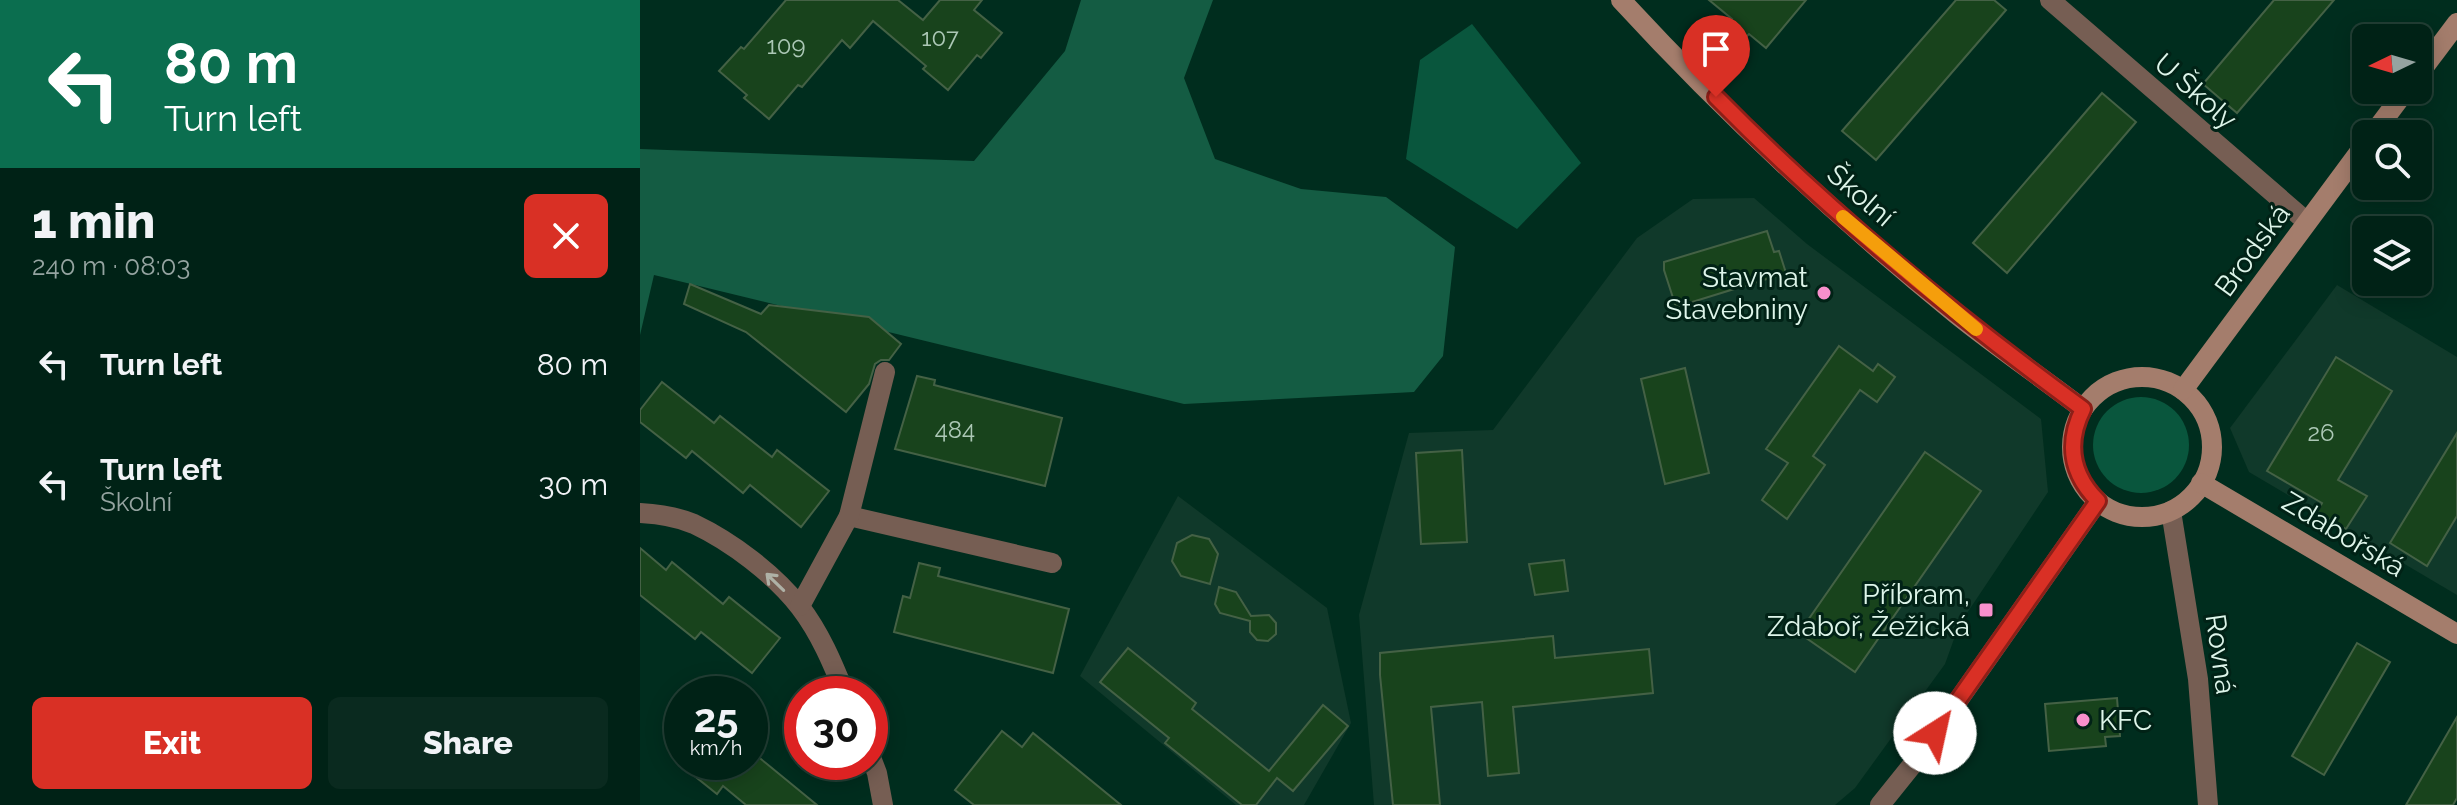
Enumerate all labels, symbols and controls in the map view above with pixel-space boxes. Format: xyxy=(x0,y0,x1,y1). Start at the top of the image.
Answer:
pin xyxy=(1682,15,1750,97)
house number: 107 xyxy=(921,23,959,52)
north arrow xyxy=(2352,24,2432,104)
map controls xyxy=(2352,24,2432,296)
icon: arrive xyxy=(1694,27,1738,71)
text: 80 m xyxy=(164,30,298,96)
house number: 109 xyxy=(766,31,806,60)
icon: left xyxy=(32,32,136,136)
street label: U Školy xyxy=(2148,46,2244,136)
text: Turn left xyxy=(164,97,302,139)
button: search xyxy=(2352,120,2432,200)
street label: Školní xyxy=(1820,157,1902,234)
text: 1 min xyxy=(32,193,155,249)
button: close xyxy=(524,194,608,278)
street label: Brodská xyxy=(2208,198,2297,303)
button: layers xyxy=(2352,216,2432,296)
text: 240 m · 08:03 xyxy=(32,251,190,281)
place label: Stavmat Stavebniny xyxy=(1665,261,1809,326)
marker: Stavmat Stavebniny xyxy=(1815,284,1833,302)
icon: left xyxy=(32,342,76,386)
text: Turn left xyxy=(100,347,222,382)
text: 80 m xyxy=(537,347,608,382)
house number: 484 xyxy=(935,415,975,444)
house number: 26 xyxy=(2308,418,2334,447)
text: Turn left xyxy=(100,452,222,487)
icon: left xyxy=(32,462,76,506)
text: 30 m xyxy=(538,467,608,502)
street label: Zdabořská xyxy=(2276,485,2411,584)
text: Školní xyxy=(100,487,172,517)
one-way arrow xyxy=(766,573,785,592)
place label: Příbram, Zdaboř, Žežická xyxy=(1767,578,1970,643)
marker: Příbram, Zdaboř, Žežická xyxy=(1977,601,1995,619)
street label: Rovná xyxy=(2199,612,2242,696)
speed limit sign: 30 xyxy=(784,676,888,780)
position arrow xyxy=(1893,691,1977,775)
text: 25 xyxy=(694,694,738,741)
button: Exit xyxy=(32,697,312,789)
button: Share xyxy=(328,697,608,789)
place label: KFC xyxy=(2099,704,2152,737)
marker: KFC xyxy=(2074,711,2092,729)
text: km/h xyxy=(690,736,742,760)

